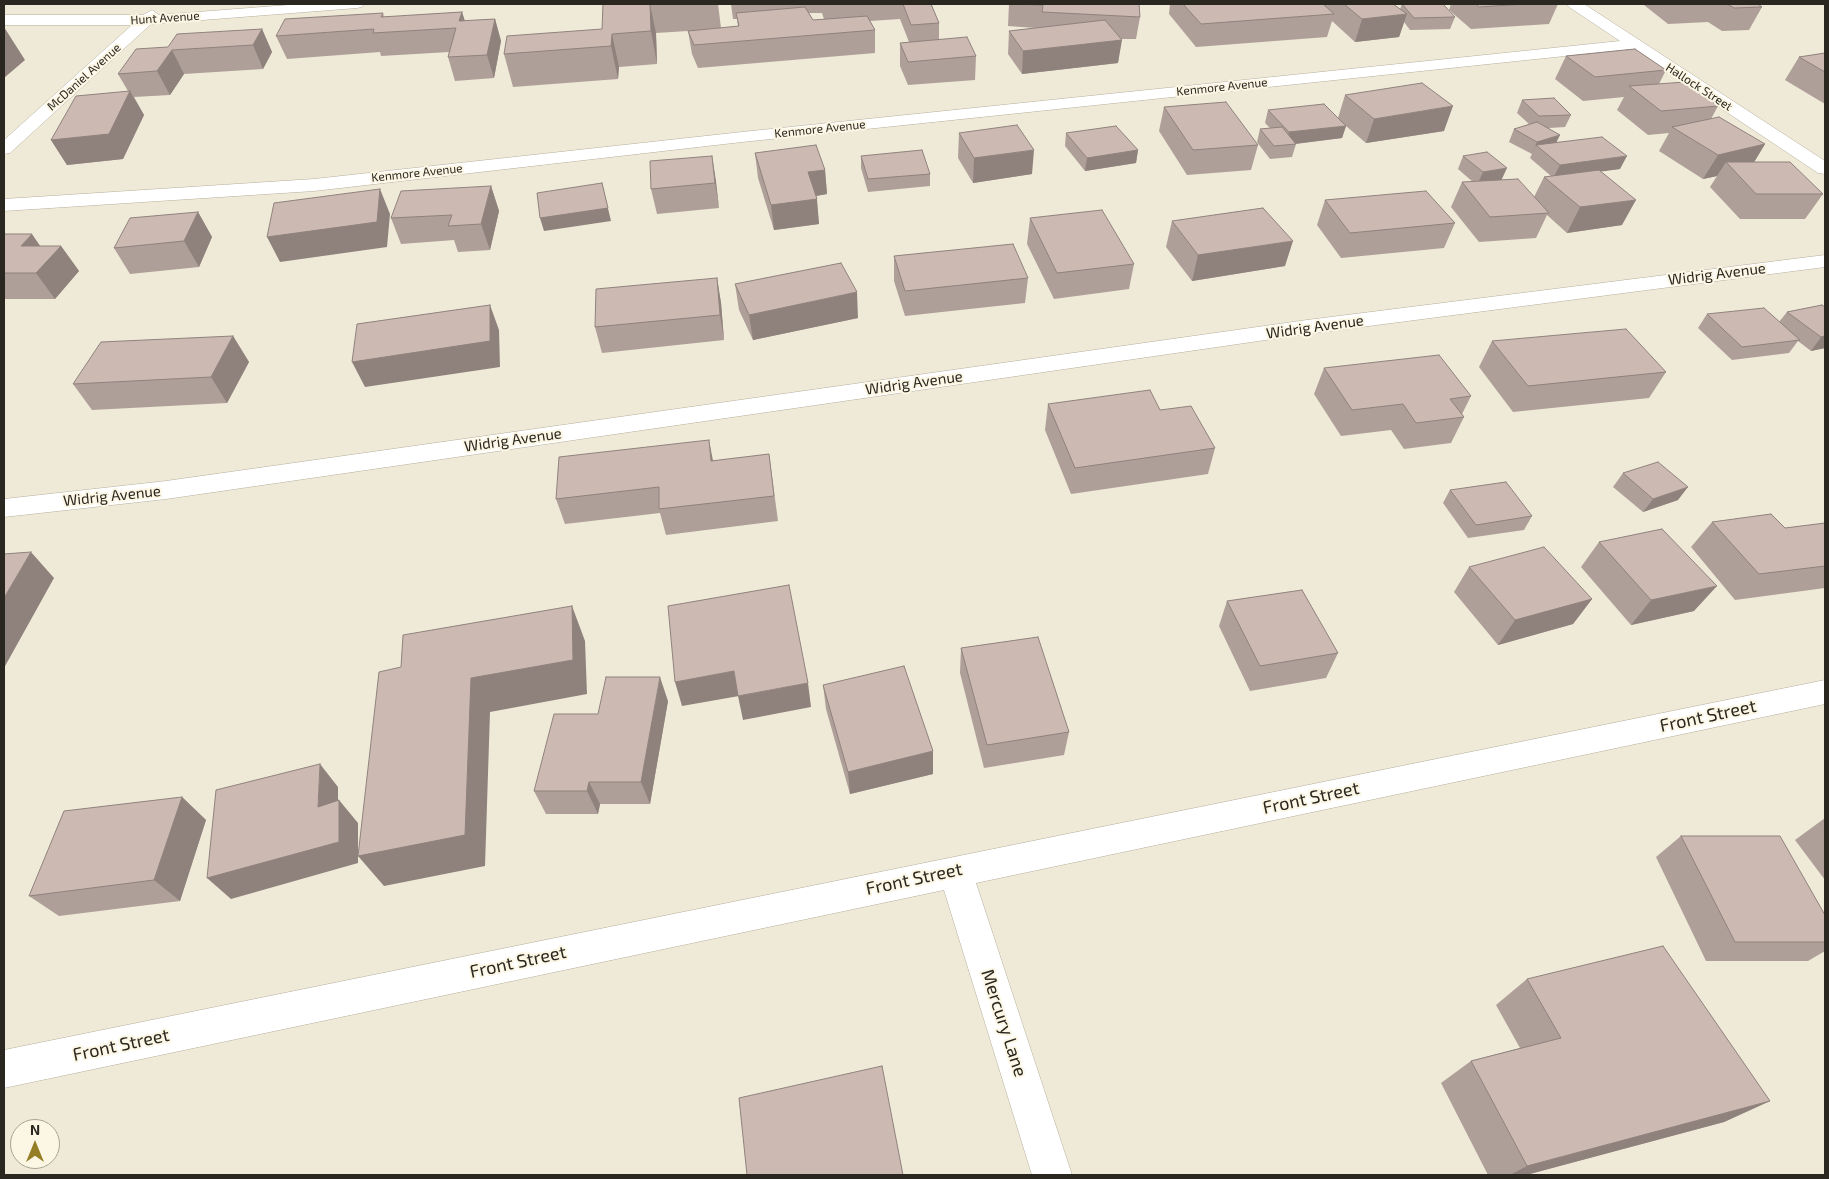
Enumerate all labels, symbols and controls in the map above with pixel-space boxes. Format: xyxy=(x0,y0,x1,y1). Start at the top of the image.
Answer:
street label: Hunt Avenue xyxy=(130,8,200,28)
street label: McDaniel Avenue xyxy=(44,40,124,114)
street label: Hallock Street xyxy=(1663,60,1735,114)
street label: Kenmore Avenue xyxy=(1176,75,1268,99)
street label: Kenmore Avenue xyxy=(774,117,866,141)
street label: Kenmore Avenue xyxy=(371,161,463,185)
street label: Widrig Avenue xyxy=(1667,259,1767,289)
street label: Widrig Avenue xyxy=(1265,311,1365,343)
street label: Widrig Avenue xyxy=(864,367,964,399)
street label: Widrig Avenue xyxy=(463,424,563,456)
street label: Widrig Avenue xyxy=(62,482,162,510)
street label: Front Street xyxy=(1658,695,1758,737)
street label: Front Street xyxy=(1261,777,1361,819)
street label: Front Street xyxy=(864,858,964,900)
street label: Front Street xyxy=(468,941,568,983)
street label: Mercury Lane xyxy=(976,967,1032,1079)
street label: Front Street xyxy=(71,1024,171,1066)
north arrow xyxy=(10,1119,60,1169)
text: N xyxy=(30,1121,40,1138)

